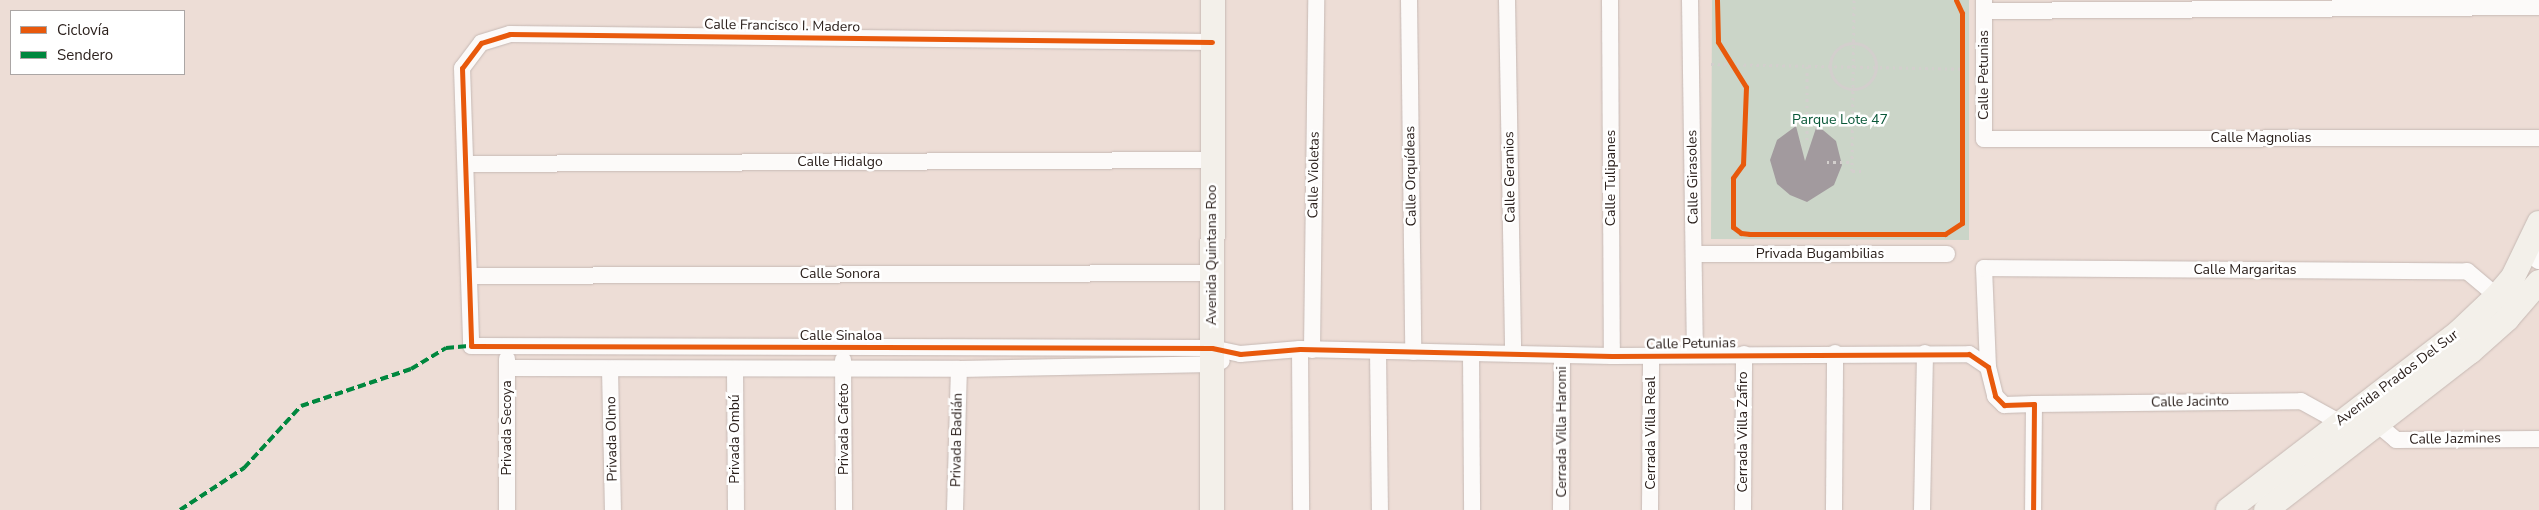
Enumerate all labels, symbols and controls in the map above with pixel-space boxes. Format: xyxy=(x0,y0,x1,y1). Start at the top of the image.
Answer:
legend xyxy=(10,10,185,75)
street label: Calle Francisco I. Madero xyxy=(704,16,860,36)
text: Ciclovía xyxy=(57,20,109,40)
street label: Calle Petunias xyxy=(1976,30,1992,120)
text: Sendero xyxy=(57,45,113,65)
park label: Parque Lote 47 xyxy=(1792,112,1888,128)
street label: Calle Orquídeas xyxy=(1402,126,1420,226)
street label: Calle Tulipanes xyxy=(1603,130,1619,226)
street label: Calle Girasoles xyxy=(1684,130,1702,224)
street label: Calle Magnolias xyxy=(2211,130,2311,146)
street label: Calle Violetas xyxy=(1305,131,1323,219)
street label: Calle Geranios xyxy=(1501,131,1519,223)
street label: Calle Hidalgo xyxy=(797,154,883,170)
street label: Avenida Quintana Roo xyxy=(1204,185,1220,325)
street label: Privada Bugambilias xyxy=(1756,246,1884,262)
street label: Calle Margaritas xyxy=(2193,262,2297,278)
street label: Calle Sonora xyxy=(800,266,880,282)
street label: Avenida Prados Del Sur xyxy=(2332,326,2462,430)
street label: Calle Sinaloa xyxy=(800,328,882,344)
street label: Calle Petunias xyxy=(1646,335,1736,353)
street label: Cerrada Villa Haromi xyxy=(1554,366,1570,498)
street label: Cerrada Villa Zafiro xyxy=(1735,371,1751,493)
street label: Cerrada Villa Real xyxy=(1643,376,1659,490)
street label: Privada Secoya xyxy=(499,380,515,476)
street label: Privada Cafeto xyxy=(836,383,852,475)
street label: Privada Badián xyxy=(948,393,966,487)
street label: Calle Jacinto xyxy=(2151,393,2229,411)
street label: Privada Ombú xyxy=(727,394,743,484)
street label: Privada Olmo xyxy=(603,396,621,482)
street label: Calle Jazmines xyxy=(2409,430,2501,448)

